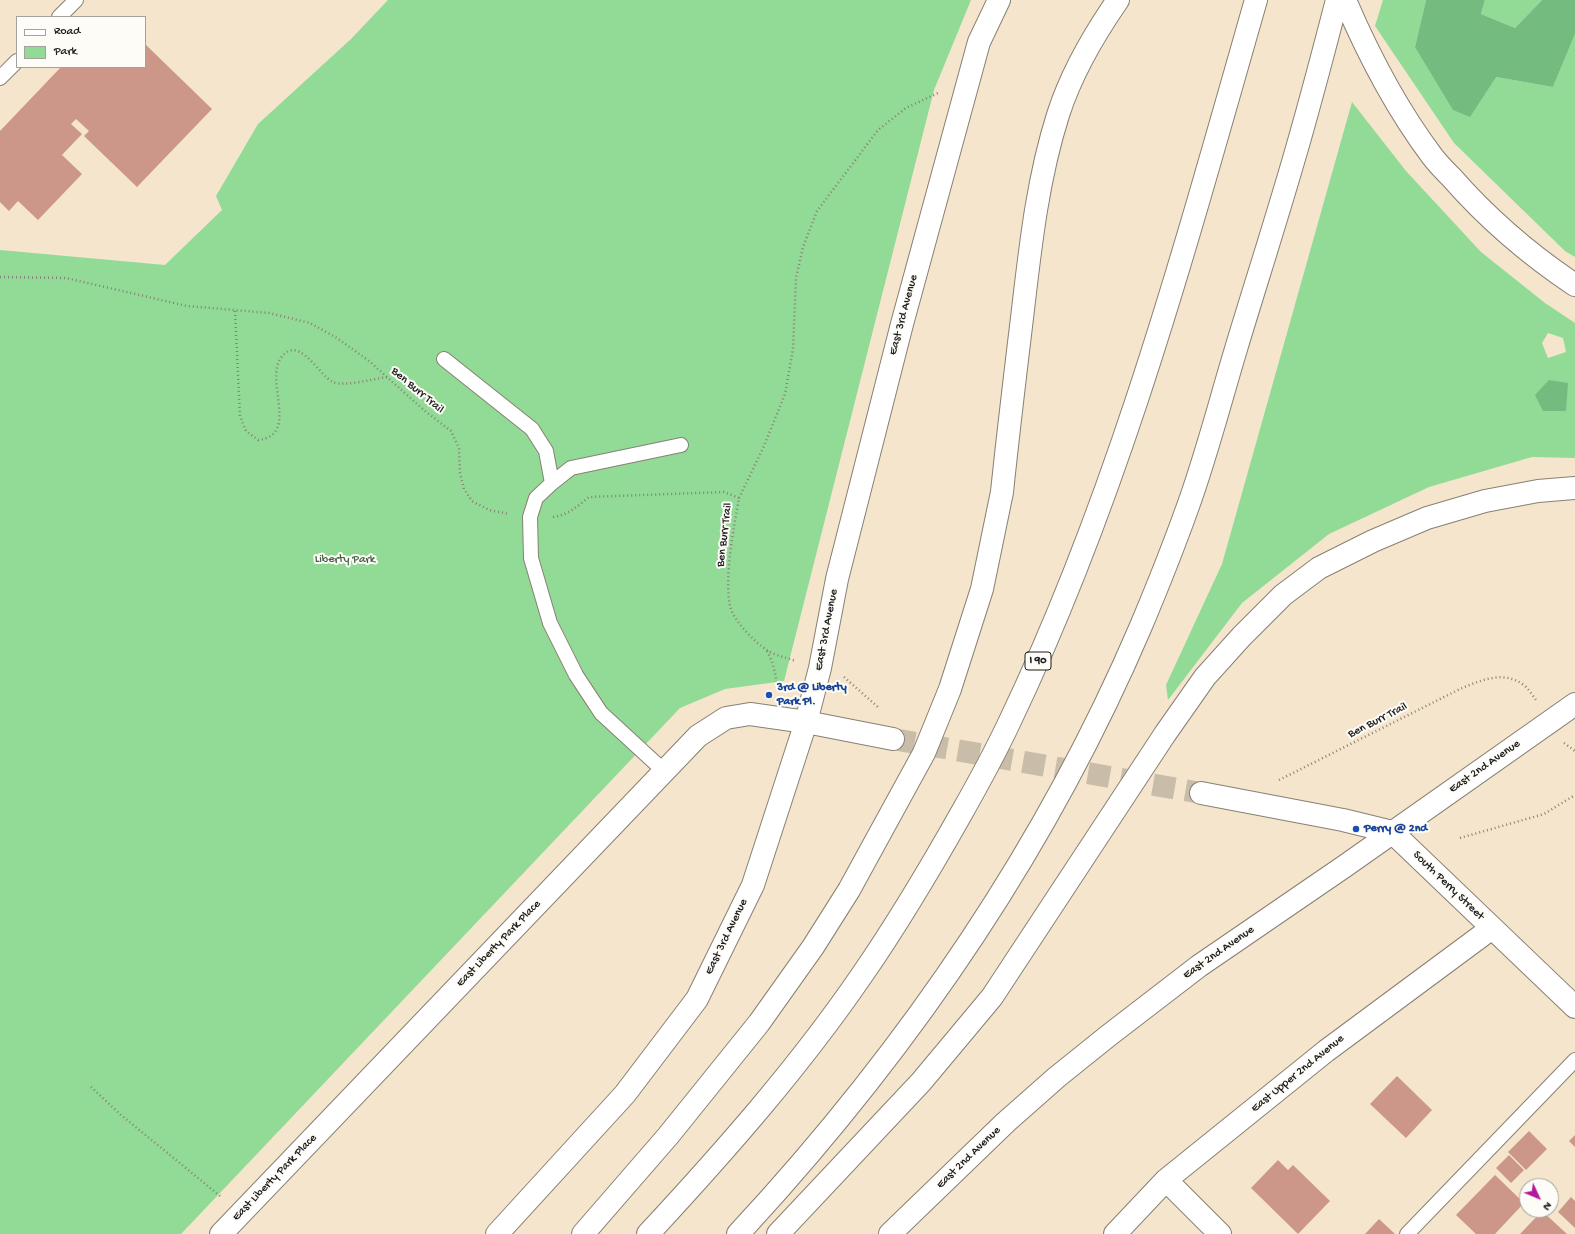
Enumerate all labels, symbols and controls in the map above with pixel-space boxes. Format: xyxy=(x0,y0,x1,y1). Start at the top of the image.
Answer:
legend xyxy=(16,16,146,68)
text: Road xyxy=(54,25,80,39)
text: Park xyxy=(54,45,77,59)
street label: East 3rd Avenue xyxy=(886,273,922,357)
street label: Ben Burr Trail xyxy=(388,365,446,417)
street label: Ben Burr Trail xyxy=(714,502,736,568)
park label: Liberty Park xyxy=(315,553,375,567)
street label: East 3rd Avenue xyxy=(812,588,842,672)
road number: I 90 xyxy=(1025,652,1051,670)
place label: 3rd @ Liberty Park Pl. xyxy=(777,681,847,709)
marker: 3rd @ Liberty Park Pl. xyxy=(764,690,774,700)
street label: Ben Burr Trail xyxy=(1346,700,1410,742)
street label: East 2nd Avenue xyxy=(1447,737,1523,797)
place label: Perry @ 2nd xyxy=(1364,822,1427,836)
marker: Perry @ 2nd xyxy=(1351,824,1361,834)
street label: South Perry Street xyxy=(1409,848,1487,924)
street label: East Liberty Park Place xyxy=(454,897,544,991)
street label: East 3rd Avenue xyxy=(702,897,752,977)
street label: East 2nd Avenue xyxy=(1181,923,1257,983)
street label: East Upper 2nd Avenue xyxy=(1248,1032,1348,1116)
street label: East 2nd Avenue xyxy=(934,1124,1004,1192)
street label: East Liberty Park Place xyxy=(230,1131,320,1225)
north arrow xyxy=(1519,1178,1559,1218)
text: N xyxy=(1540,1199,1554,1212)

